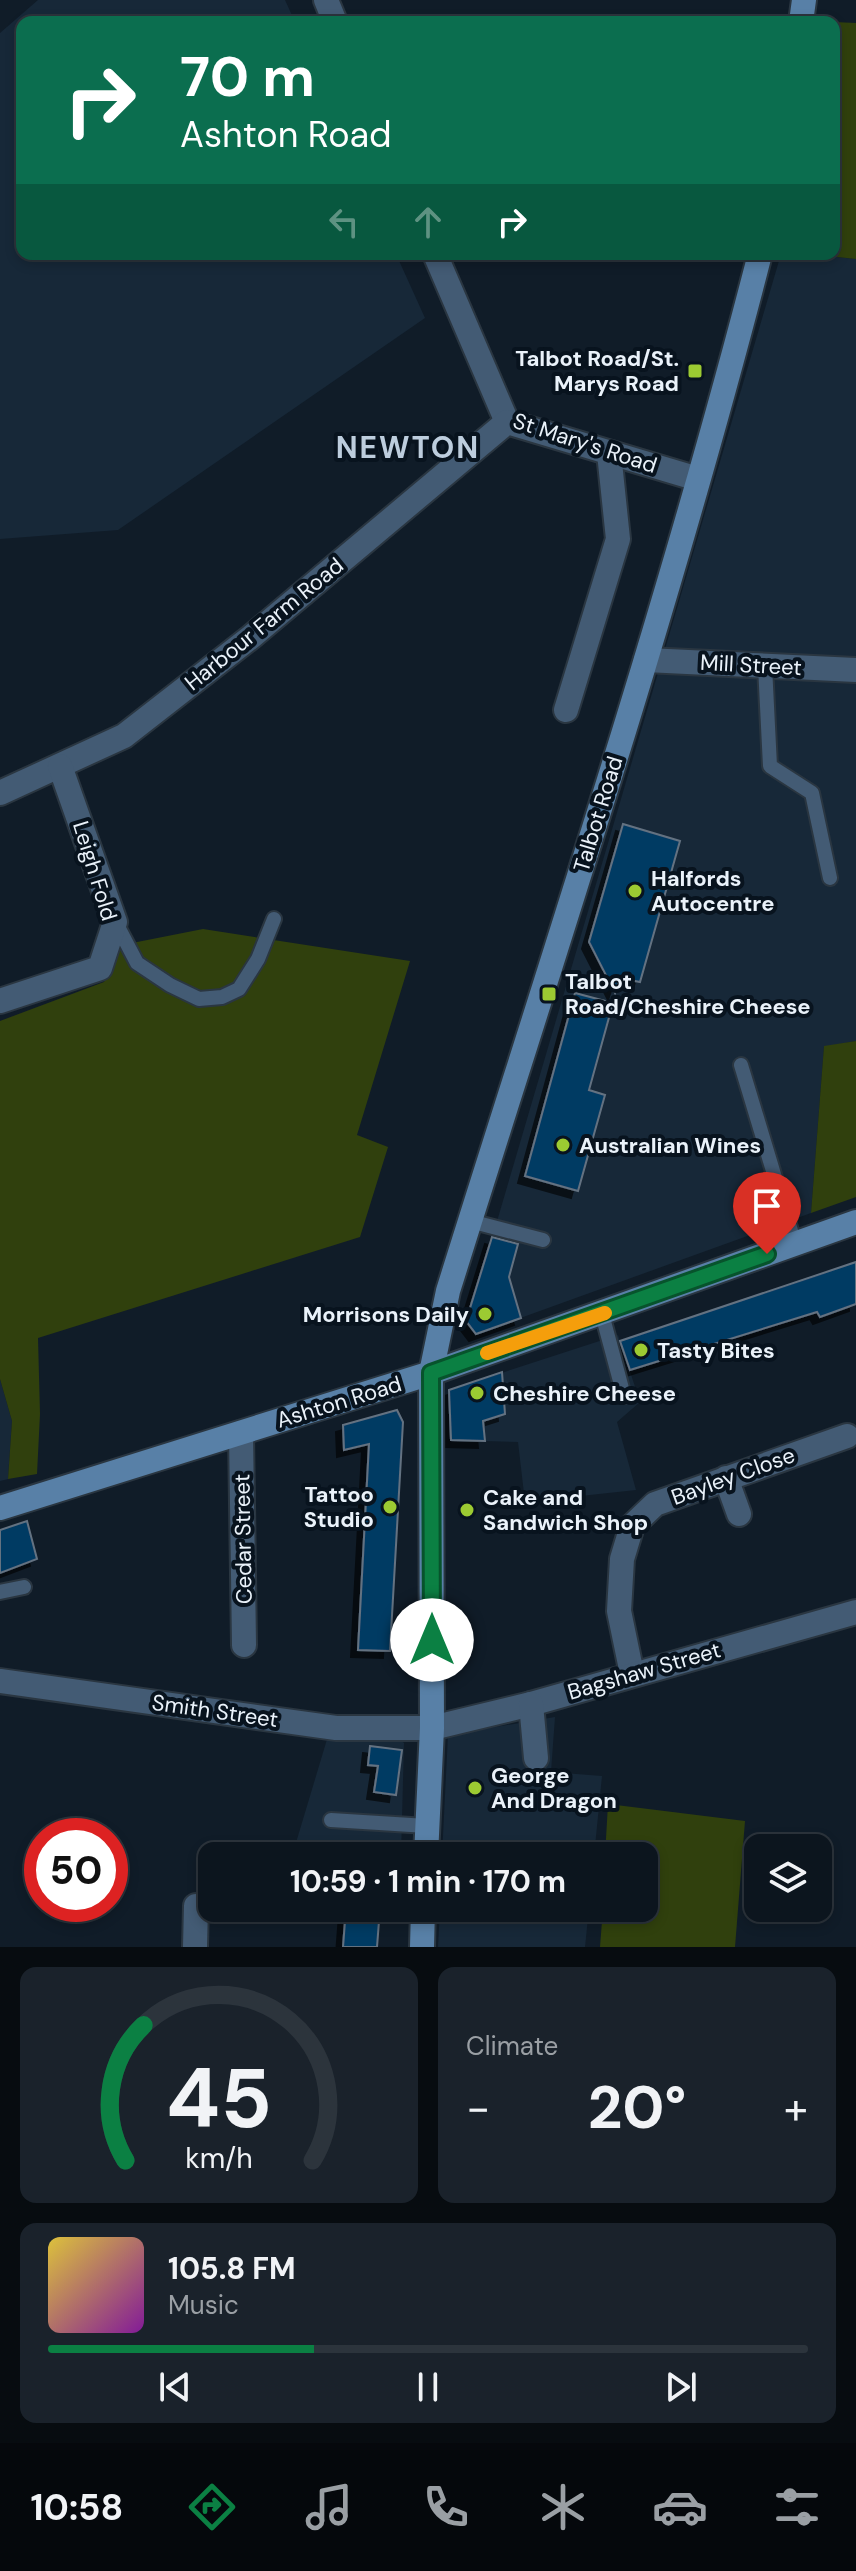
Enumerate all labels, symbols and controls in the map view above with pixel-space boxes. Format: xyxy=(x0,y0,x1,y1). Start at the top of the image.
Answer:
text: 70 m xyxy=(180,40,315,113)
icon: right xyxy=(48,48,152,152)
text: Ashton Road xyxy=(180,111,392,158)
icon: left xyxy=(322,200,366,244)
icon: ahead xyxy=(406,200,450,244)
icon: right xyxy=(490,200,534,244)
place label: Talbot Road/St. Marys Road xyxy=(515,344,679,398)
marker: Talbot Road/St. Marys Road xyxy=(686,362,704,380)
street label: St Mary's Road xyxy=(509,406,661,480)
district label: NEWTON xyxy=(336,428,480,467)
street label: Harbour Farm Road xyxy=(179,551,349,697)
street label: Mill Street xyxy=(699,648,803,682)
street label: Talbot Road xyxy=(567,753,629,875)
street label: Leigh Fold xyxy=(66,818,124,924)
place label: Halfords Autocentre xyxy=(651,864,774,918)
marker: Halfords Autocentre xyxy=(626,882,644,900)
place label: Talbot Road/Cheshire Cheese xyxy=(565,967,811,1021)
marker: Talbot Road/Cheshire Cheese xyxy=(540,985,558,1003)
place label: Australian Wines xyxy=(579,1131,761,1160)
marker: Australian Wines xyxy=(554,1136,572,1154)
pin xyxy=(733,1172,801,1254)
icon: arrive xyxy=(745,1184,789,1228)
place label: Morrisons Daily xyxy=(303,1300,469,1329)
marker: Morrisons Daily xyxy=(476,1305,494,1323)
place label: Tasty Bites xyxy=(657,1336,775,1365)
marker: Tasty Bites xyxy=(632,1341,650,1359)
street label: Ashton Road xyxy=(273,1369,405,1435)
place label: Cheshire Cheese xyxy=(493,1379,676,1408)
marker: Cheshire Cheese xyxy=(468,1384,486,1402)
street label: Bayley Close xyxy=(667,1440,799,1512)
street label: Cedar Street xyxy=(227,1474,259,1604)
place label: Tattoo Studio xyxy=(304,1480,374,1534)
place label: Cake and Sandwich Shop xyxy=(483,1483,648,1537)
marker: Tattoo Studio xyxy=(381,1498,399,1516)
marker: Cake and Sandwich Shop xyxy=(458,1501,476,1519)
position arrow xyxy=(390,1598,474,1682)
street label: Bagshaw Street xyxy=(564,1635,724,1707)
street label: Smith Street xyxy=(150,1688,280,1734)
place label: George And Dragon xyxy=(491,1761,617,1815)
marker: George And Dragon xyxy=(466,1779,484,1797)
speed limit sign: 50 xyxy=(24,1818,128,1922)
map controls xyxy=(744,1834,832,1922)
button: layers xyxy=(744,1834,832,1922)
text: 10:59 · 1 min · 170 m xyxy=(290,1862,566,1901)
text: Climate xyxy=(466,2029,558,2063)
text: 45 xyxy=(166,2044,272,2153)
text: 20° xyxy=(588,2068,686,2147)
text: − xyxy=(466,2079,490,2137)
text: + xyxy=(784,2079,808,2137)
text: km/h xyxy=(185,2140,253,2177)
text: 105.8 FM xyxy=(168,2249,296,2288)
text: Music xyxy=(168,2288,239,2322)
icon: previous xyxy=(153,2365,197,2409)
icon: pause xyxy=(406,2365,450,2409)
icon: next xyxy=(659,2365,703,2409)
icon: directions xyxy=(184,2479,240,2535)
icon: music xyxy=(301,2479,357,2535)
icon: phone xyxy=(418,2479,474,2535)
icon: climate xyxy=(535,2479,591,2535)
icon: car xyxy=(652,2479,708,2535)
icon: filters xyxy=(769,2479,825,2535)
text: 10:58 xyxy=(31,2484,123,2531)

